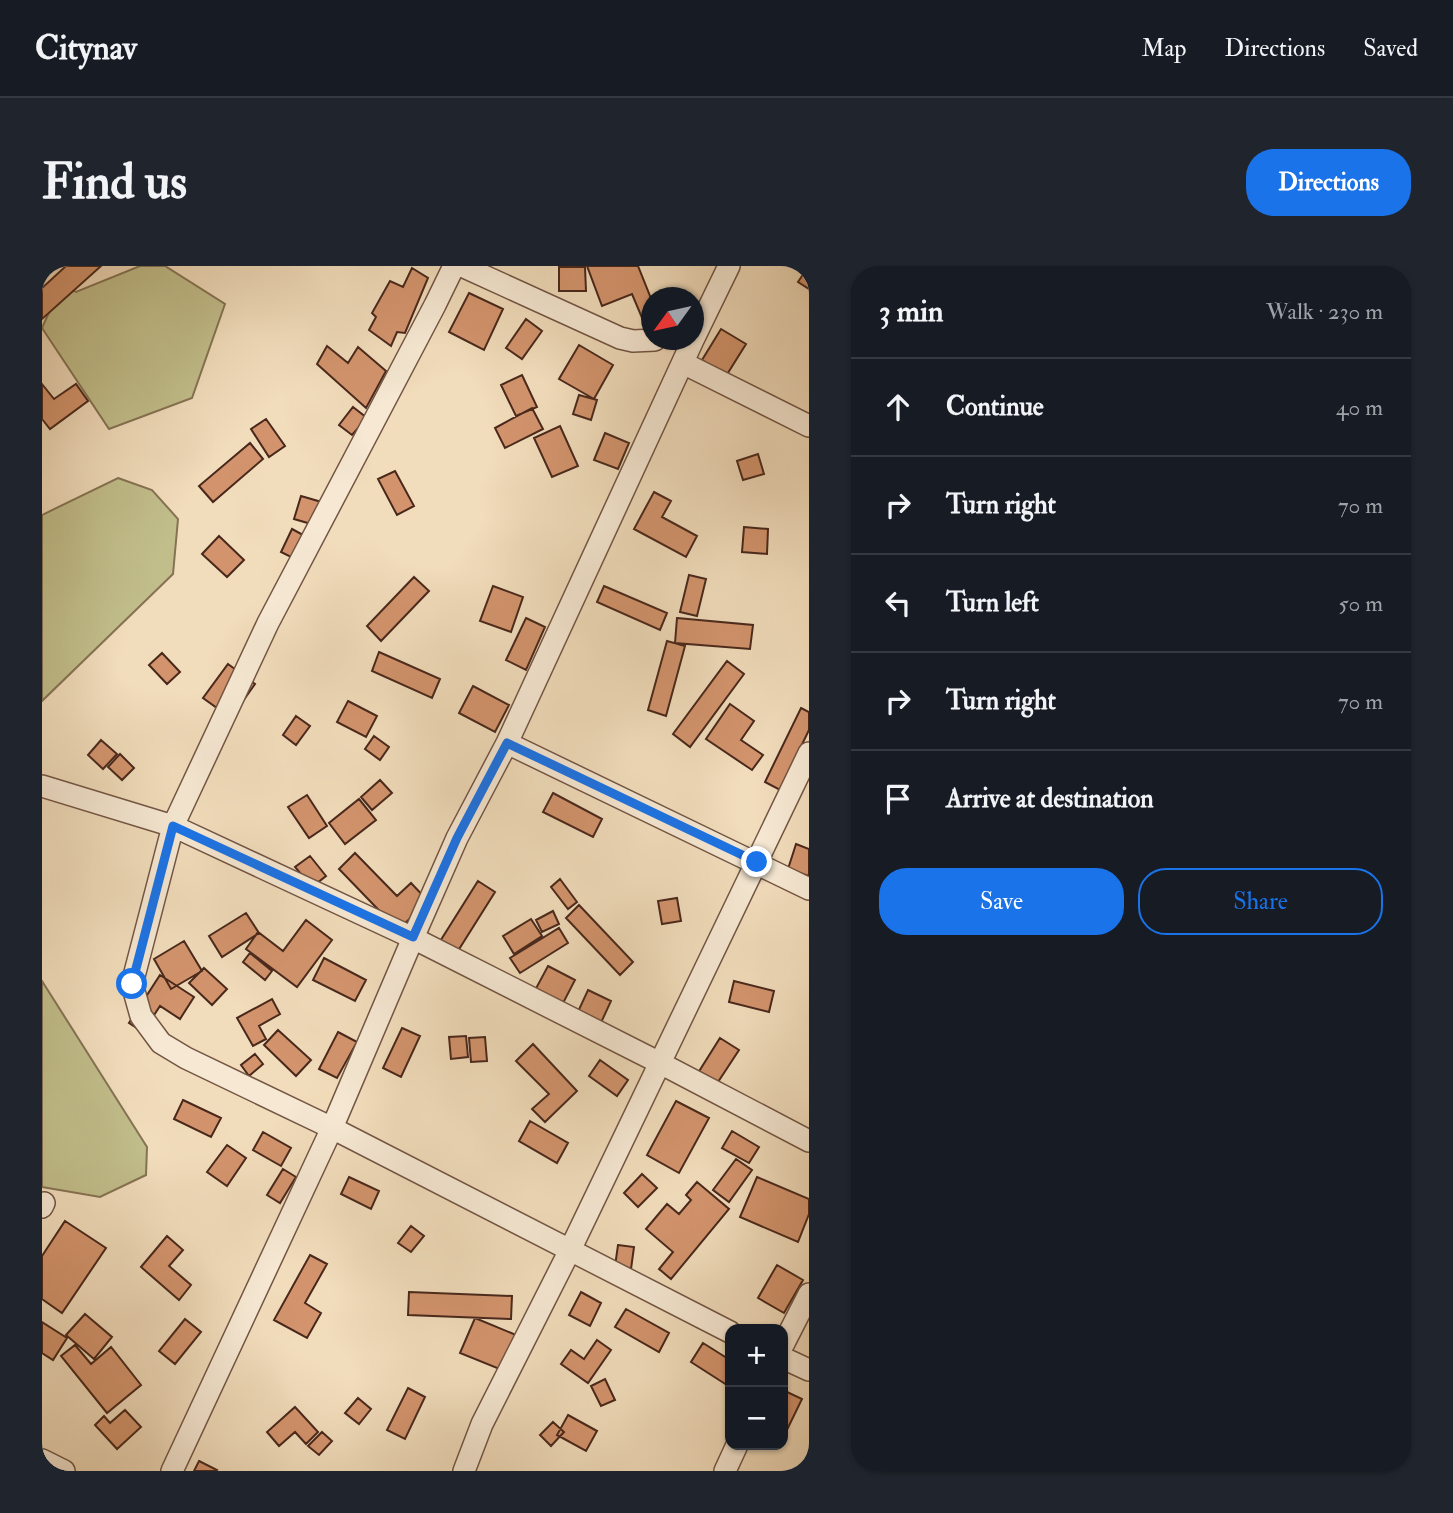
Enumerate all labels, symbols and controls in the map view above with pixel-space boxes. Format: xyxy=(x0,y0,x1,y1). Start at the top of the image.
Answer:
text: Citynav xyxy=(35,28,137,69)
text: Map xyxy=(1141,33,1186,64)
text: Directions xyxy=(1224,33,1325,64)
text: Saved xyxy=(1363,33,1418,64)
button: Directions xyxy=(1246,149,1411,216)
text: Find us xyxy=(42,152,187,213)
north arrow xyxy=(641,287,704,350)
text: 3 min xyxy=(879,293,944,330)
text: Walk · 230 m xyxy=(1266,297,1383,326)
icon: ahead xyxy=(879,388,917,426)
text: Continue xyxy=(946,391,1044,423)
text: 40 m xyxy=(1336,393,1383,422)
icon: right xyxy=(879,486,917,524)
text: Turn right xyxy=(946,489,1056,521)
text: 70 m xyxy=(1338,491,1383,520)
icon: left xyxy=(879,584,917,622)
text: Turn left xyxy=(946,587,1039,619)
text: 50 m xyxy=(1339,589,1383,618)
icon: right xyxy=(879,682,917,720)
text: Turn right xyxy=(946,685,1056,717)
text: 70 m xyxy=(1338,687,1383,716)
icon: arrive xyxy=(879,780,917,818)
text: Arrive at destination xyxy=(946,783,1154,815)
route end xyxy=(741,846,772,877)
button: Save xyxy=(879,868,1124,935)
button: Share xyxy=(1138,868,1383,935)
route start xyxy=(116,968,147,999)
map controls xyxy=(725,1324,788,1450)
button: + xyxy=(725,1324,788,1387)
button: − xyxy=(725,1387,788,1450)

